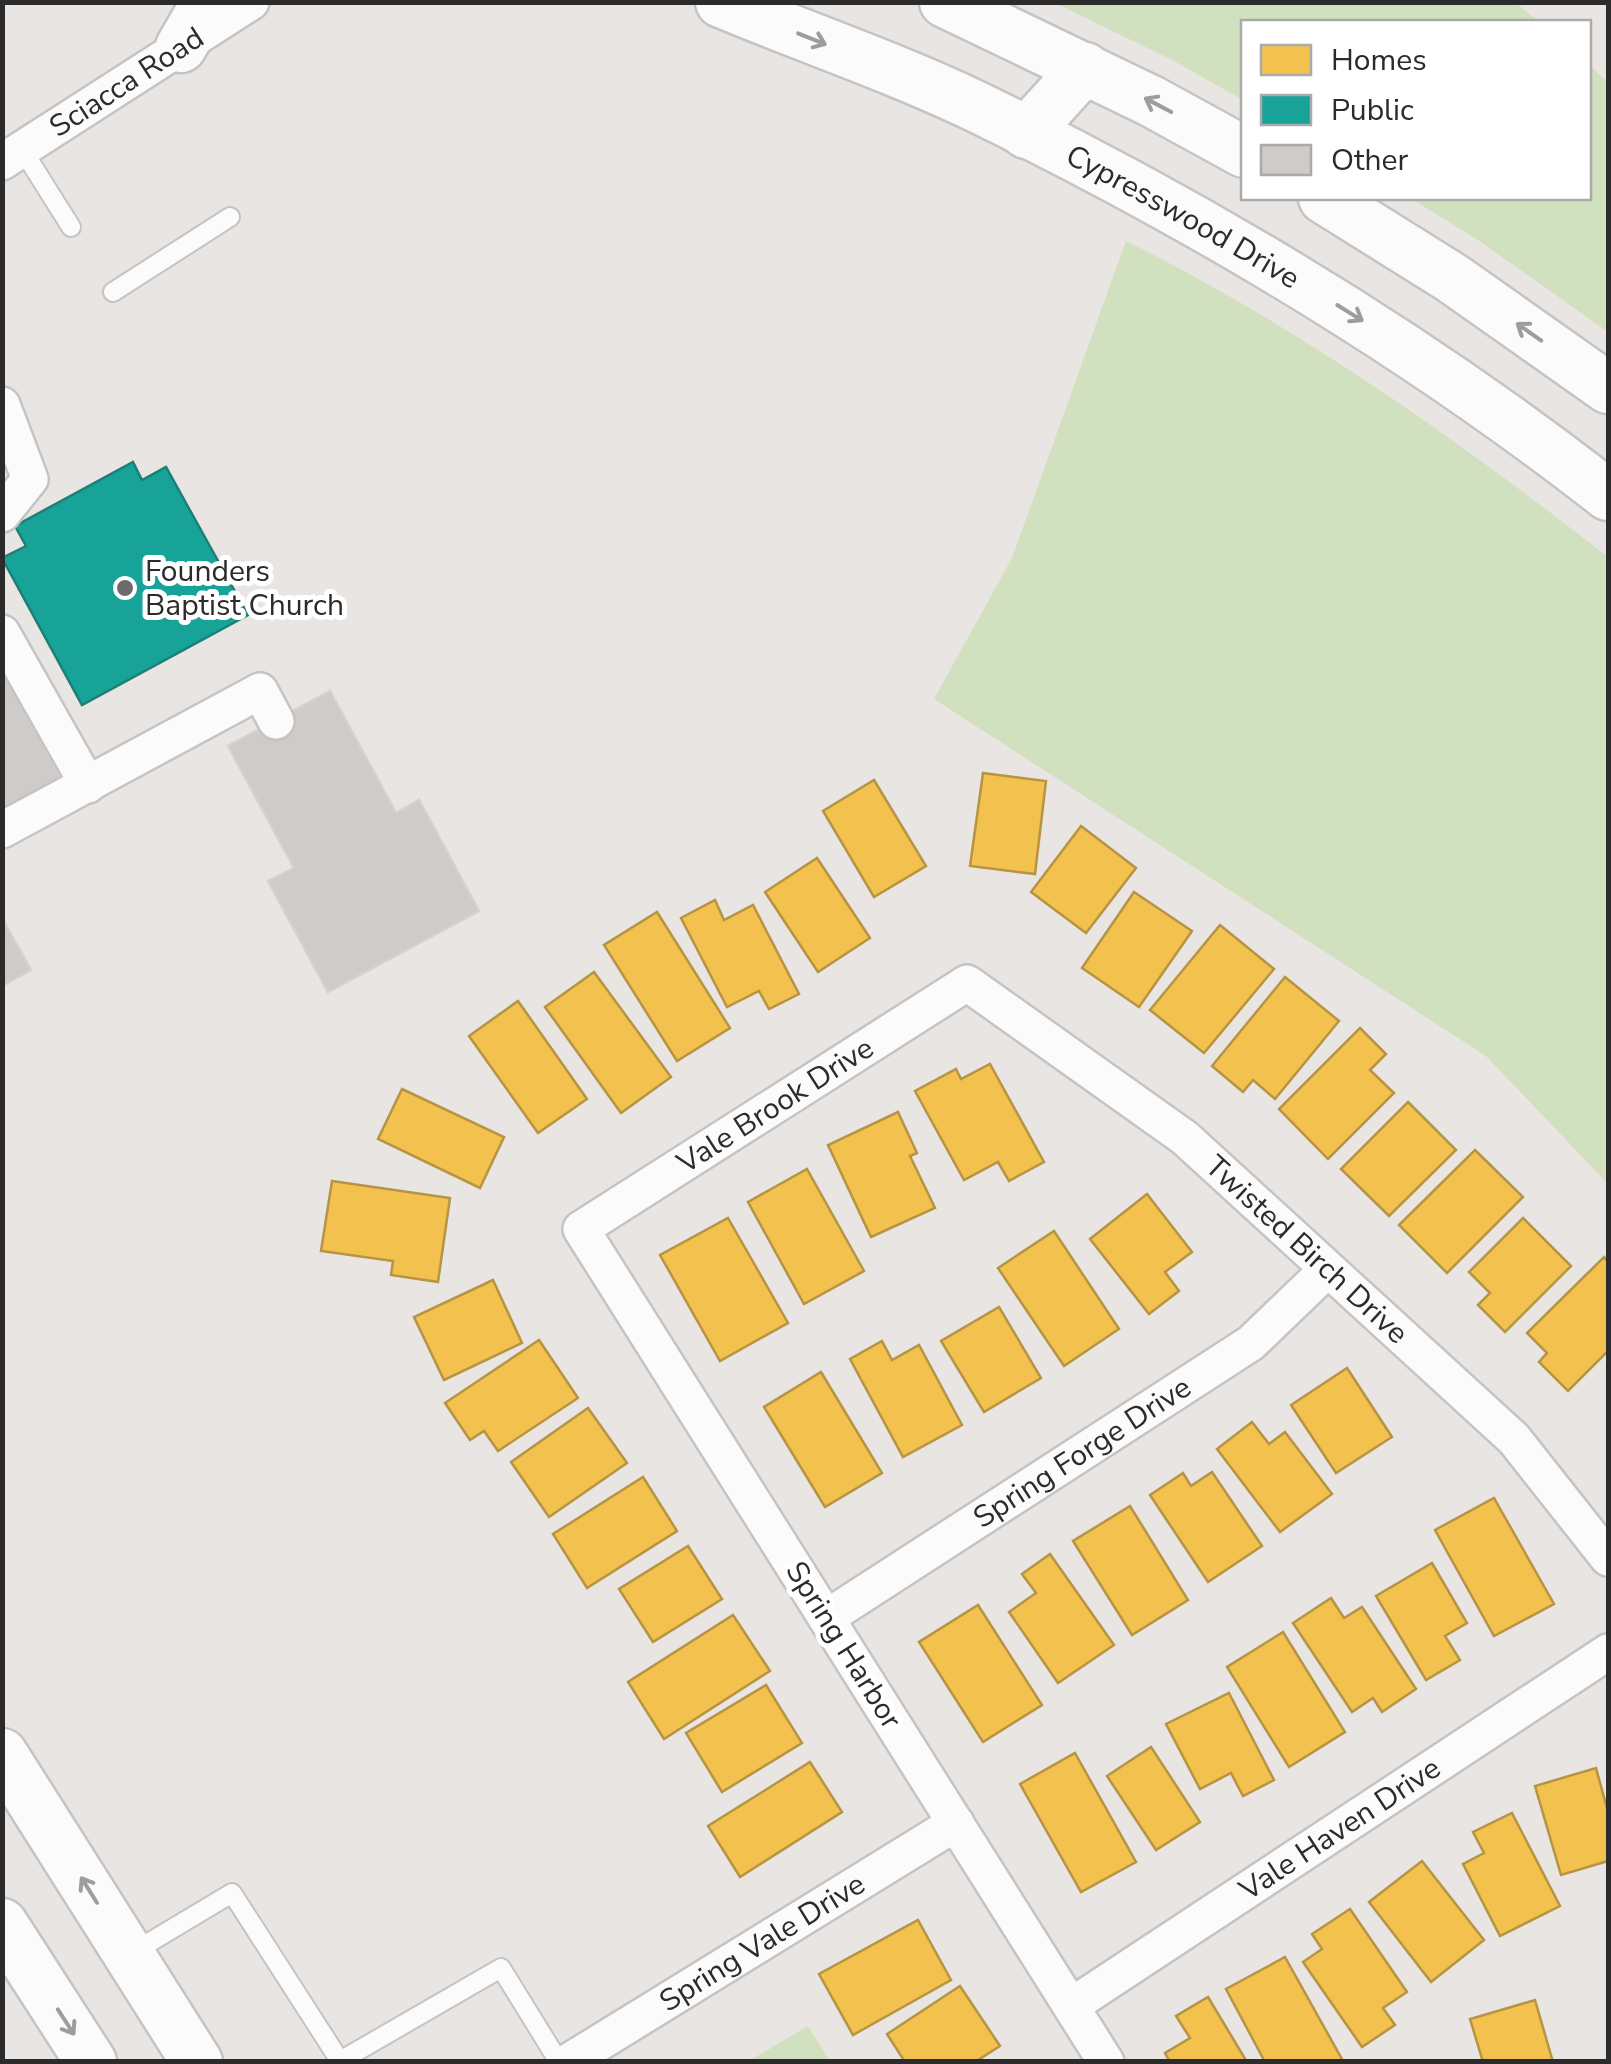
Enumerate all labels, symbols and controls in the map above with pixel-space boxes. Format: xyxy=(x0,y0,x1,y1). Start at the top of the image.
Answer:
street label: Sciacca Road xyxy=(42,18,212,147)
legend xyxy=(1241,20,1591,200)
one-way arrow xyxy=(796,32,826,50)
text: Homes xyxy=(1331,40,1427,81)
text: Public xyxy=(1331,90,1414,131)
one-way arrow xyxy=(1144,95,1174,114)
street label: Cypresswood Drive xyxy=(1059,135,1307,299)
text: Other xyxy=(1331,140,1409,181)
one-way arrow xyxy=(1335,303,1364,324)
one-way arrow xyxy=(1515,322,1543,343)
place label: Founders Baptist Church xyxy=(145,551,344,626)
marker: Founders Baptist Church xyxy=(114,577,136,599)
street label: Vale Brook Drive xyxy=(669,1028,882,1184)
street label: Twisted Birch Drive xyxy=(1196,1146,1417,1353)
street label: Spring Forge Drive xyxy=(966,1367,1199,1538)
street label: Spring Harbor xyxy=(776,1554,912,1737)
street label: Vale Haven Drive xyxy=(1231,1748,1449,1911)
street label: Spring Vale Drive xyxy=(652,1864,873,2022)
one-way arrow xyxy=(79,1877,99,1905)
one-way arrow xyxy=(55,2008,76,2036)

